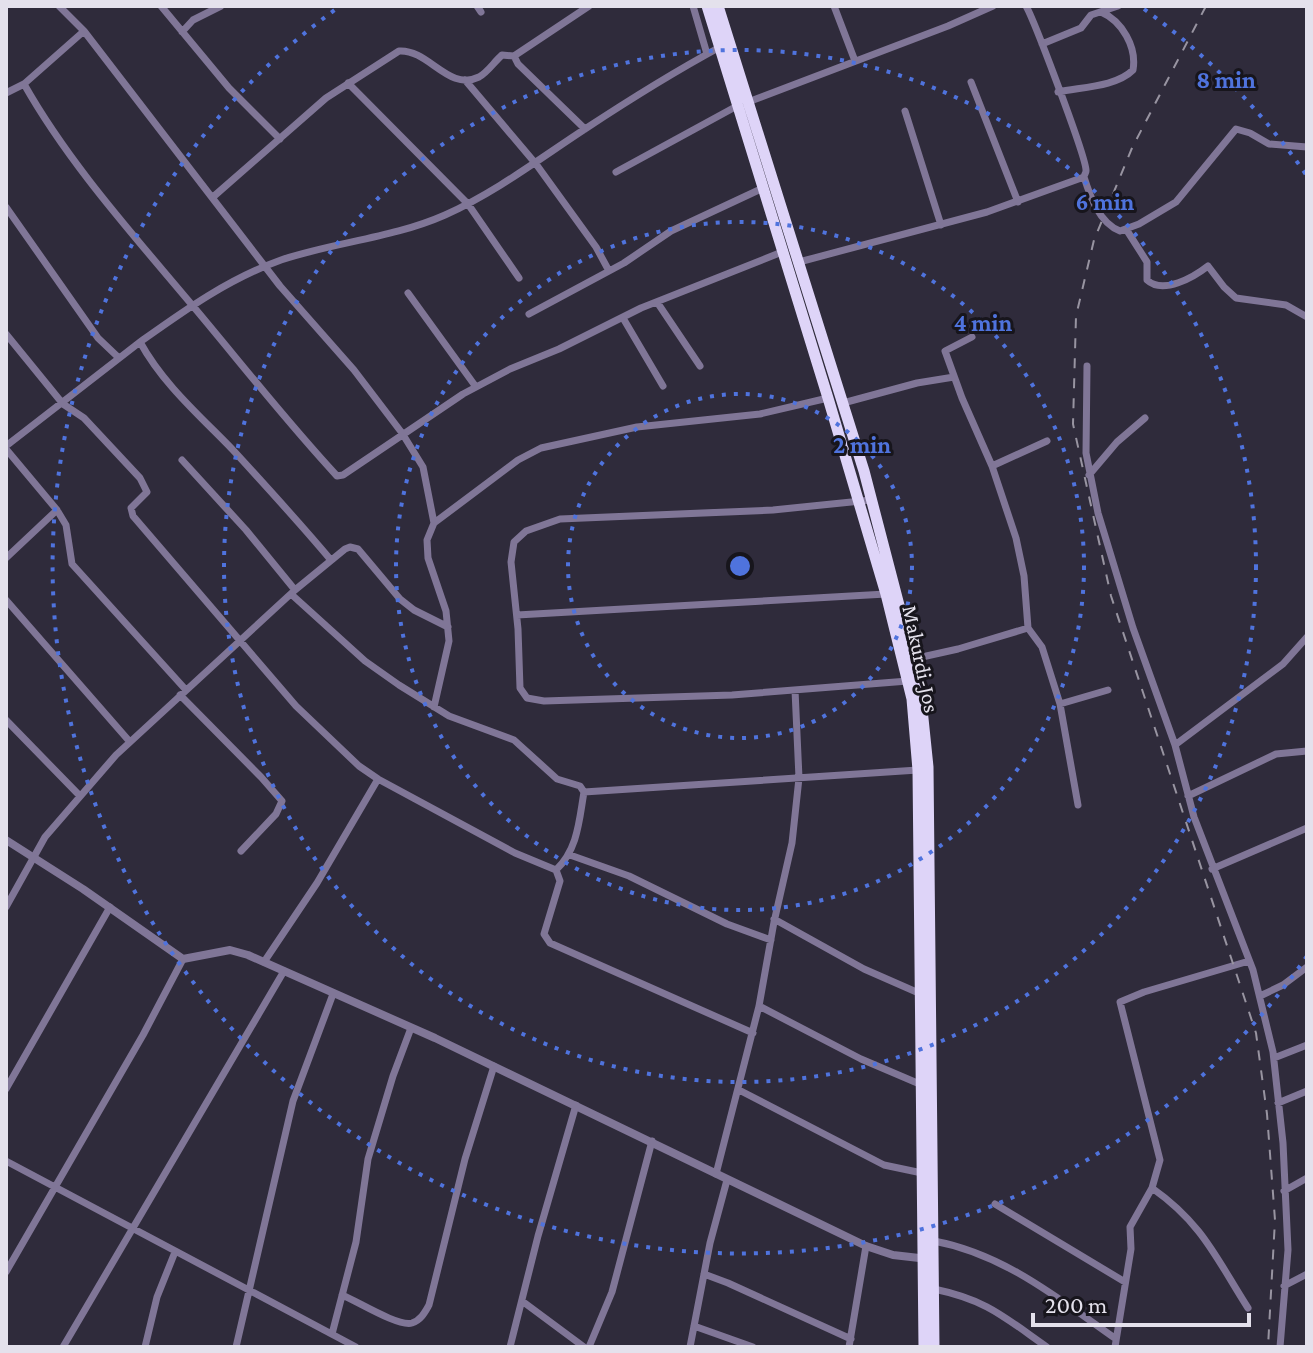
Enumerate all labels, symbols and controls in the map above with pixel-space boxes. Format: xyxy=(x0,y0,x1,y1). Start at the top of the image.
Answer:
text: 8 min xyxy=(1196,66,1256,93)
text: 6 min xyxy=(1076,188,1135,215)
text: 4 min xyxy=(954,309,1013,336)
text: 2 min xyxy=(833,431,891,458)
centre of rings xyxy=(726,552,754,580)
street label: Makurdi-Jos xyxy=(897,603,945,715)
scale bar xyxy=(1033,1277,1249,1327)
text: 200 m xyxy=(1045,1291,1107,1318)

